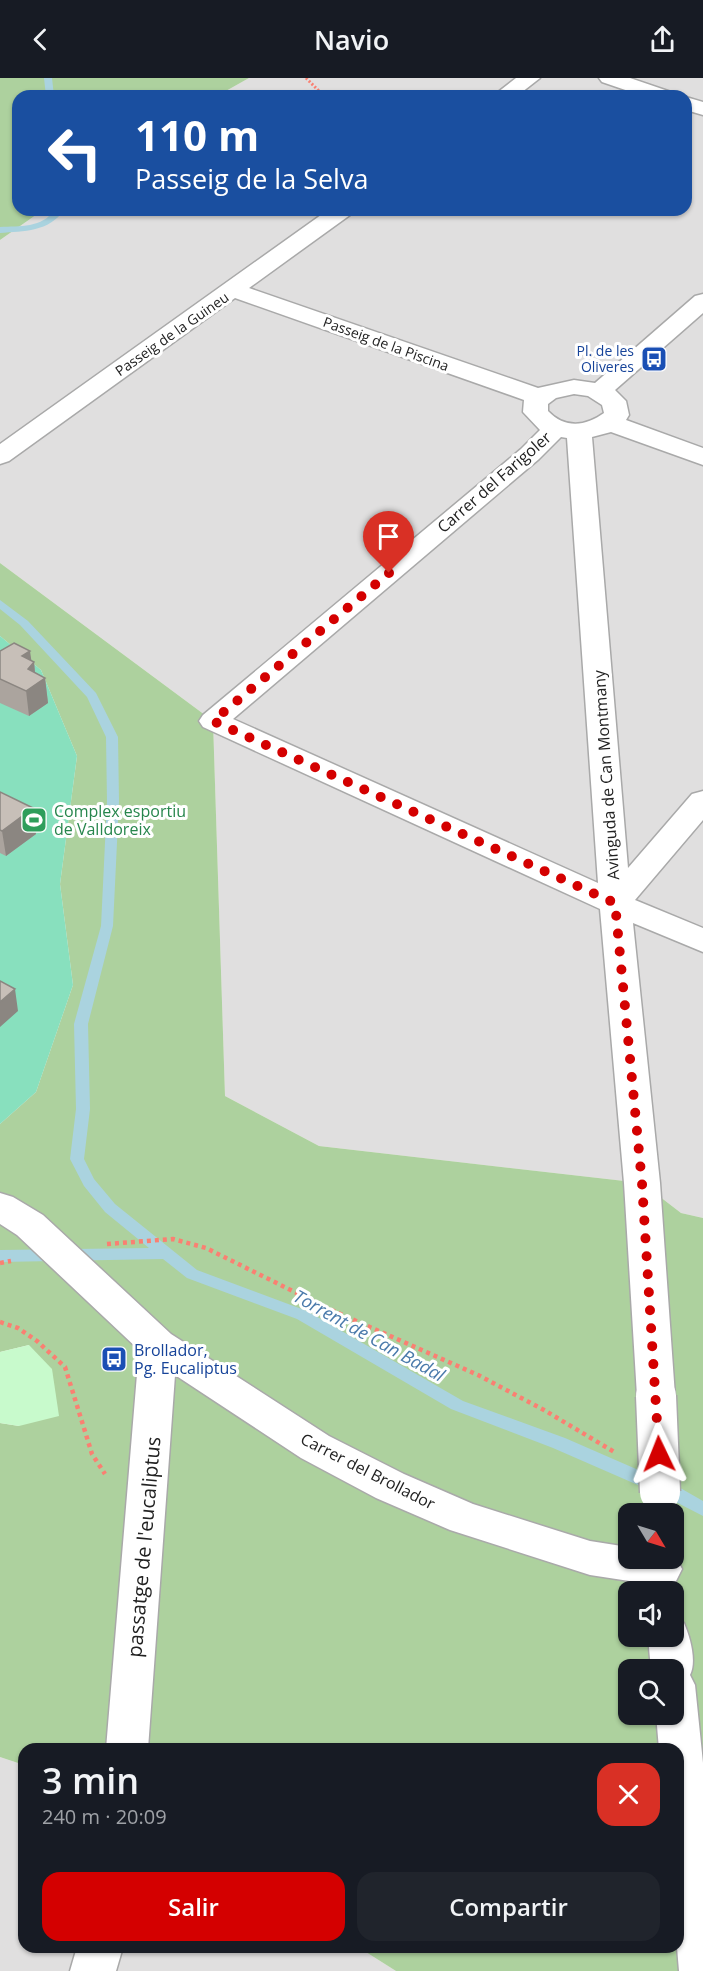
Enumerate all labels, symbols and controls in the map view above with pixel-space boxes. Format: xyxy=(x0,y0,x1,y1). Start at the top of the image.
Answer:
text: Navio xyxy=(314,21,389,58)
icon: back xyxy=(24,23,57,56)
icon: share xyxy=(646,23,679,56)
text: 110 m xyxy=(135,106,259,163)
icon: left xyxy=(36,114,114,192)
text: Passeig de la Selva xyxy=(135,160,368,197)
street label: Passeig de la Guineu xyxy=(111,287,232,380)
street label: Passeig de la Piscina xyxy=(321,312,452,375)
place label: Pl. de les Oliveres xyxy=(577,341,634,376)
bus stop icon: Pl. de les Oliveres xyxy=(639,344,669,374)
street label: Carrer del Farigoler xyxy=(432,426,556,538)
pin xyxy=(363,511,414,573)
icon: arrive xyxy=(372,520,405,553)
street label: Avinguda de Can Montmany xyxy=(588,668,624,881)
place label: Complex esportiu de Valldoreix xyxy=(54,800,186,840)
sports icon: Complex esportiu de Valldoreix xyxy=(19,805,49,835)
water label: Torrent de Can Badal xyxy=(290,1284,450,1387)
place label: Brollador, Pg. Eucaliptus xyxy=(134,1339,237,1379)
bus stop icon: Brollador, Pg. Eucaliptus xyxy=(99,1344,129,1374)
position arrow xyxy=(627,1422,691,1486)
street label: Carrer del Brollador xyxy=(297,1428,439,1515)
street label: passatge de l'eucaliptus xyxy=(120,1435,167,1658)
north arrow xyxy=(618,1503,684,1569)
map controls xyxy=(618,1503,684,1725)
button: sound xyxy=(618,1581,684,1647)
button: search xyxy=(618,1659,684,1725)
text: 3 min xyxy=(42,1756,139,1805)
button: close xyxy=(597,1763,660,1826)
text: 240 m · 20:09 xyxy=(42,1803,167,1830)
button: Salir xyxy=(42,1872,345,1941)
button: Compartir xyxy=(357,1872,660,1941)

